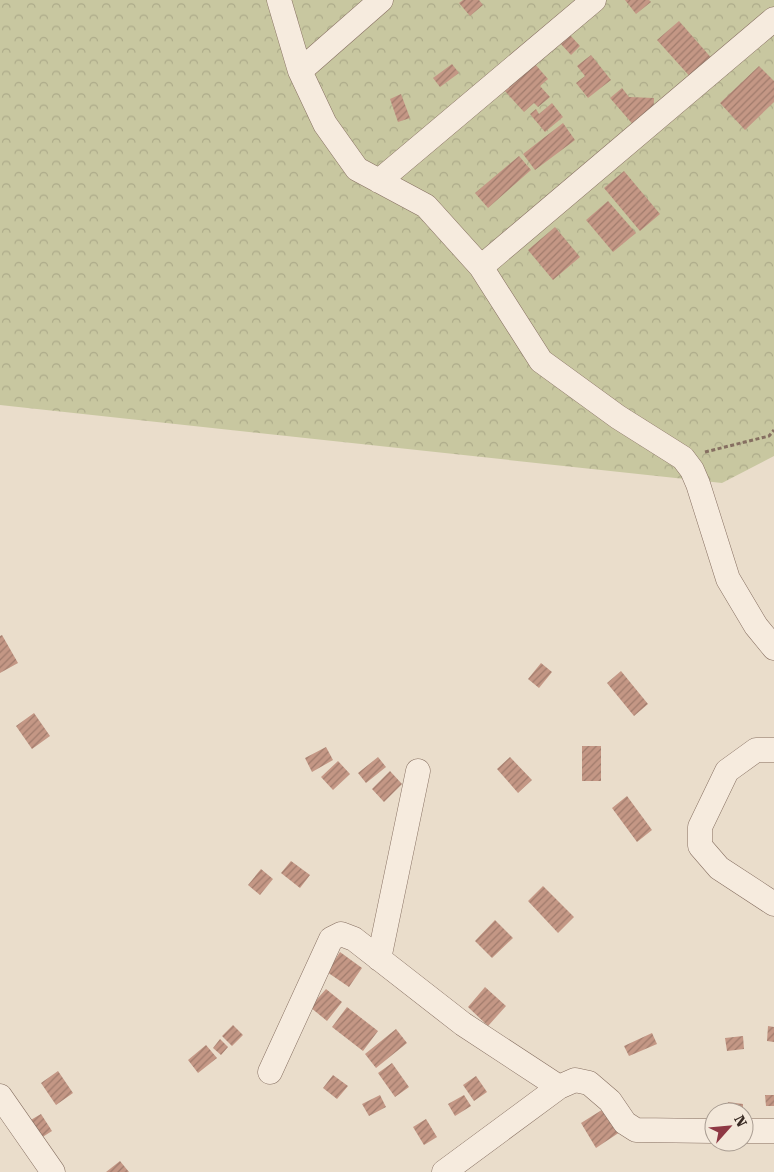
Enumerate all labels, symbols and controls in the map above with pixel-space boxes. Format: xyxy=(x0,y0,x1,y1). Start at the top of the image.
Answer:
north arrow xyxy=(704,1102,754,1152)
text: N xyxy=(731,1113,750,1130)

